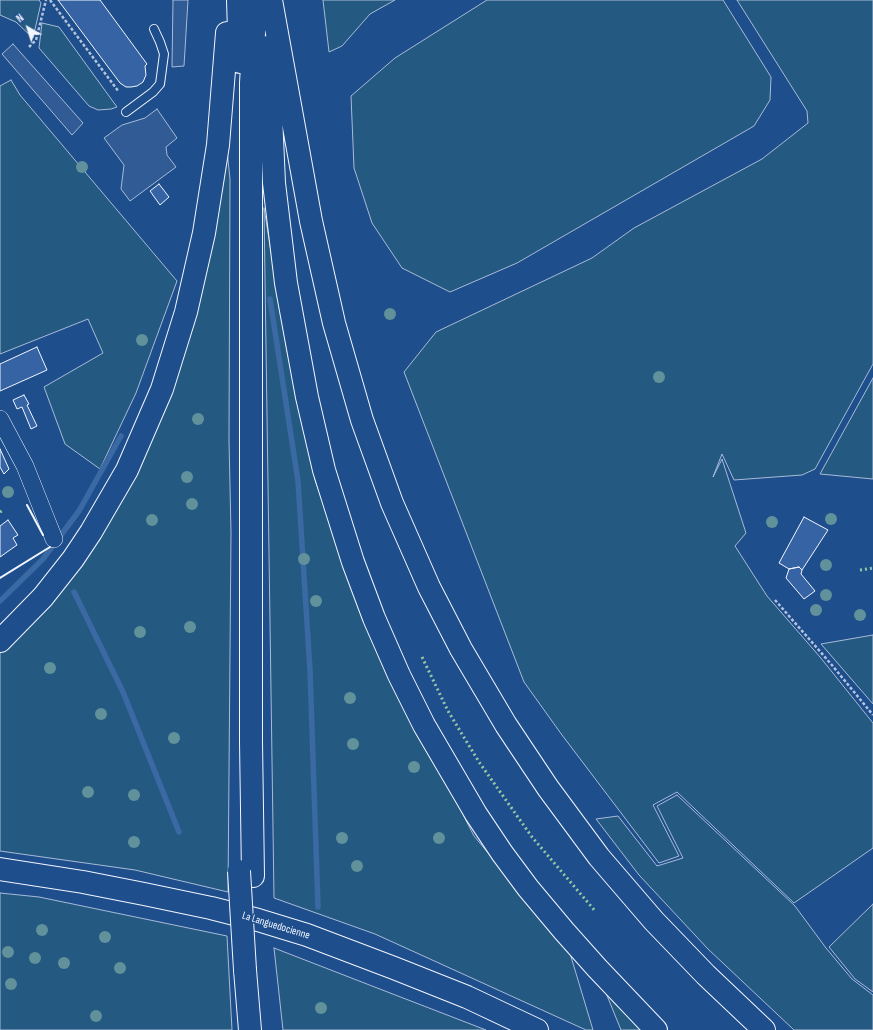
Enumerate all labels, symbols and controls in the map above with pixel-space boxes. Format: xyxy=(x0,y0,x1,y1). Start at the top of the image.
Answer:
north arrow xyxy=(8,8,48,48)
text: N xyxy=(14,11,27,25)
street label: La Languedocienne xyxy=(240,909,312,943)

